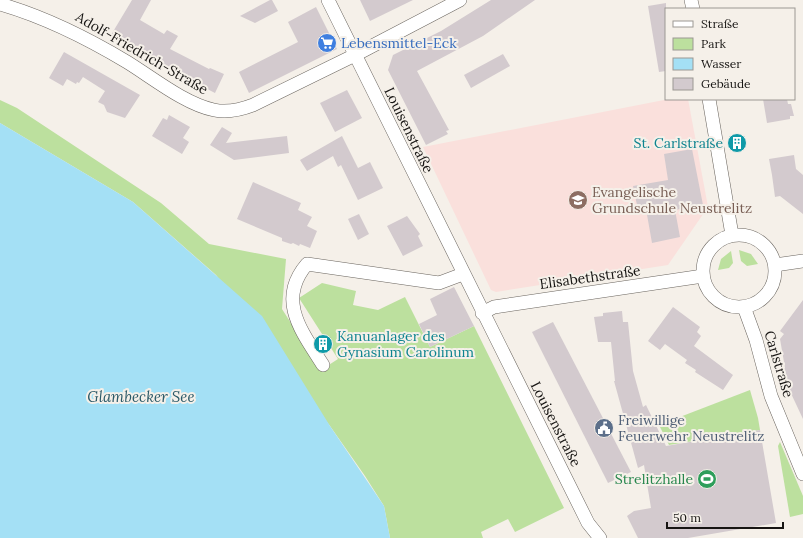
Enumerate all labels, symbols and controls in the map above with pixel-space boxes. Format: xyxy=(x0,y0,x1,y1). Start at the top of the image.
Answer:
street label: Adolf-Friedrich-Straße xyxy=(72,7,212,98)
legend xyxy=(665,8,795,100)
text: Straße xyxy=(701,16,739,31)
supermarket icon: Lebensmittel-Eck xyxy=(316,32,338,54)
place label: Lebensmittel-Eck xyxy=(341,34,457,52)
text: Park xyxy=(701,36,727,51)
text: Wasser xyxy=(701,56,742,71)
text: Gebäude xyxy=(701,76,751,91)
street label: Louisenstraße xyxy=(380,84,438,176)
building icon: St. Carlstraße xyxy=(726,132,748,154)
place label: St. Carlstraße xyxy=(634,134,723,152)
place label: Evangelische Grundschule Neustrelitz xyxy=(592,183,752,217)
school or university icon: Evangelische Grundschule Neustrelitz xyxy=(567,189,589,211)
street label: Elisabethstraße xyxy=(538,261,642,293)
place label: Kanuanlager des Gynasium Carolinum xyxy=(337,327,475,361)
street label: Carlstraße xyxy=(760,328,798,400)
building icon: Kanuanlager des Gynasium Carolinum xyxy=(312,333,334,355)
street label: Louisenstraße xyxy=(527,378,585,470)
water label: Glambecker See xyxy=(87,387,195,406)
place label: Freiwillige Feuerwehr Neustrelitz xyxy=(618,411,764,445)
public building icon: Freiwillige Feuerwehr Neustrelitz xyxy=(593,417,615,439)
sports icon: Strelitzhalle xyxy=(696,468,718,490)
place label: Strelitzhalle xyxy=(615,470,693,488)
scale bar xyxy=(667,504,783,530)
text: 50 m xyxy=(673,510,701,525)

